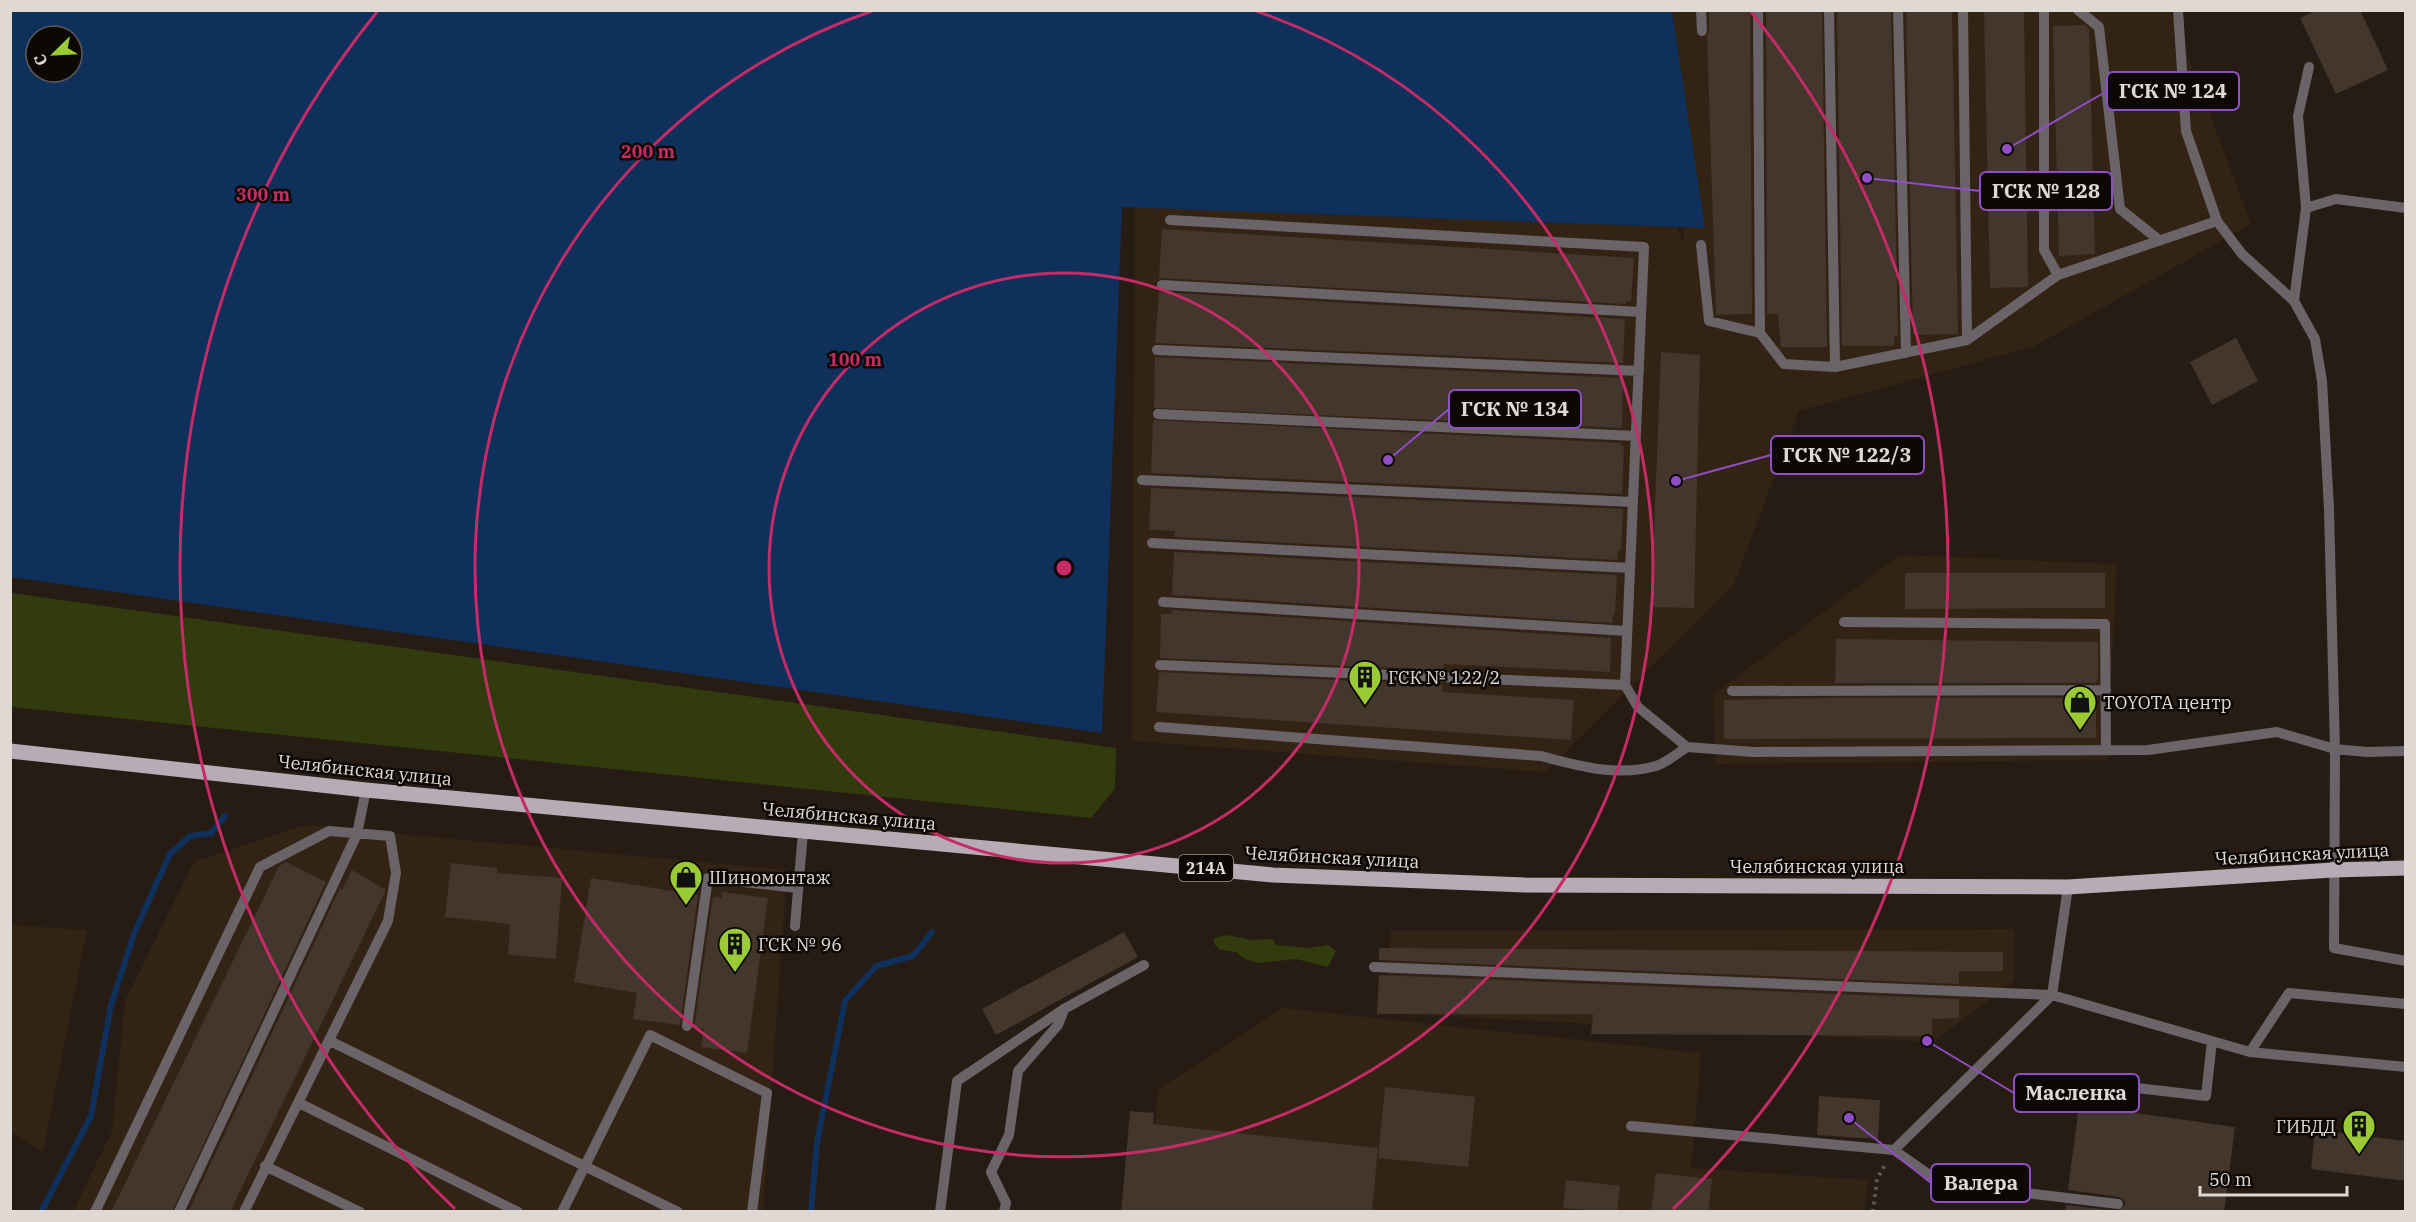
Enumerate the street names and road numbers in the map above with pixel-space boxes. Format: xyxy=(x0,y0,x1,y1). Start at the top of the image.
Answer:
street label: Челябинская улица xyxy=(277,749,453,791)
street label: Челябинская улица xyxy=(761,797,937,835)
street label: Челябинская улица xyxy=(2214,838,2390,870)
street label: Челябинская улица xyxy=(1244,841,1420,873)
road number: 214А xyxy=(1179,855,1233,881)
street label: Челябинская улица xyxy=(1730,855,1905,878)

